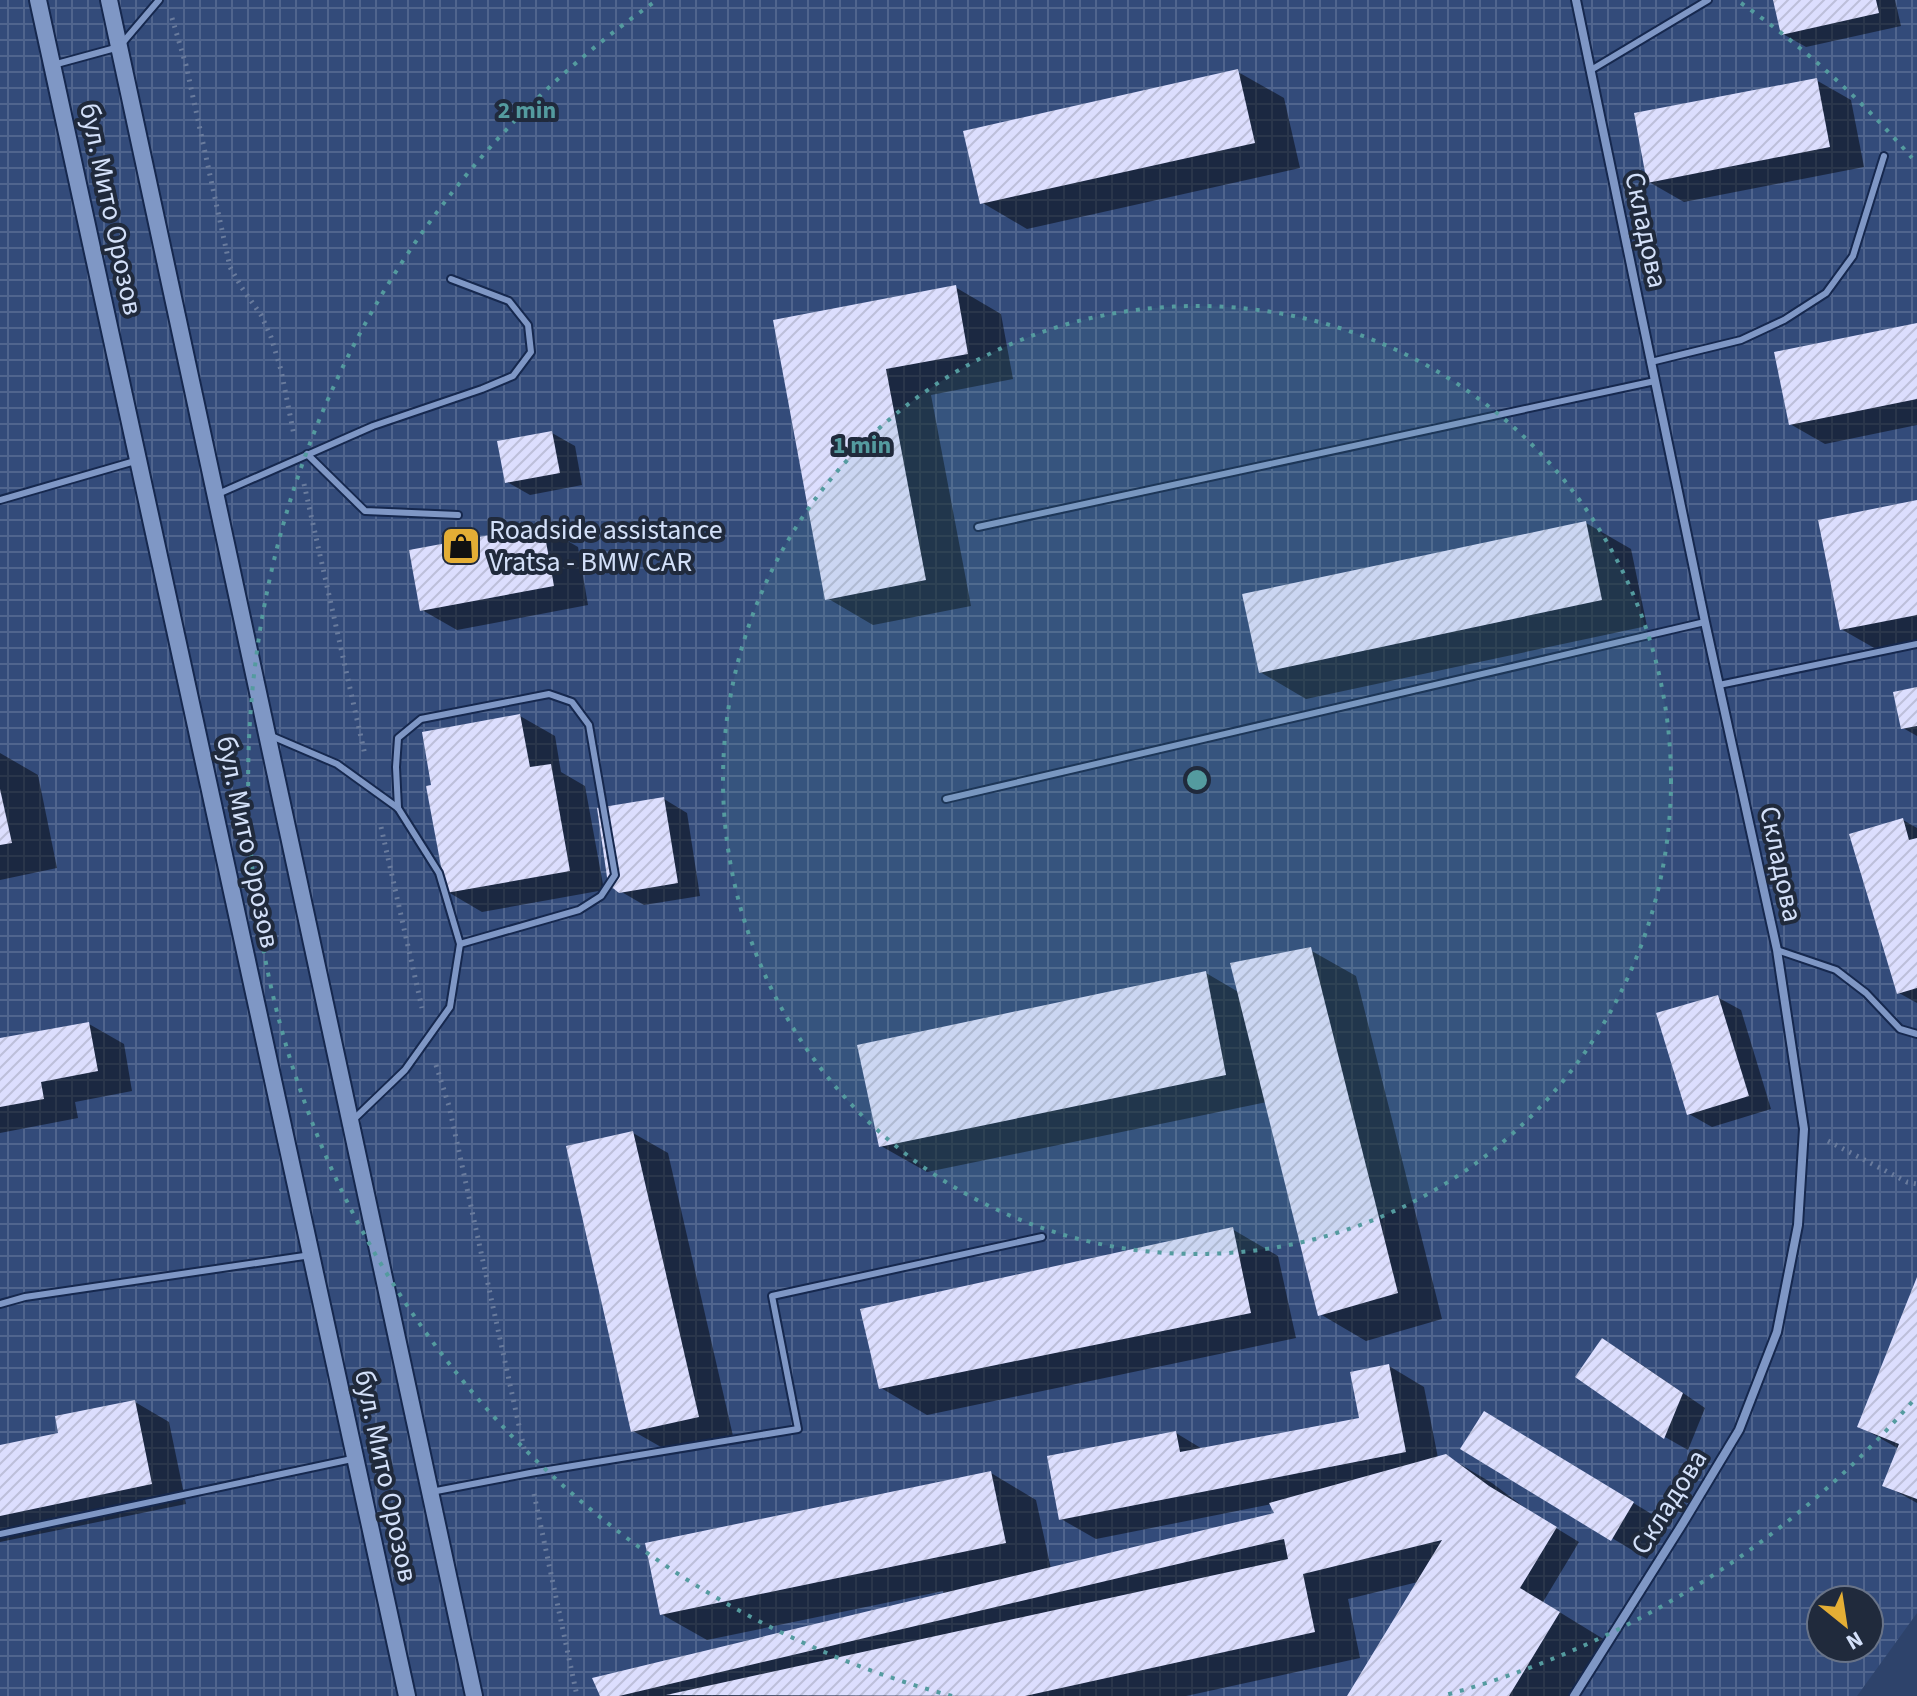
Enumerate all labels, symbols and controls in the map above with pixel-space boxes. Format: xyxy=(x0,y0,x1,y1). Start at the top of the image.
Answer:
text: 2 min xyxy=(498,93,556,128)
street label: бул. Мито Орозов xyxy=(69,99,153,319)
street label: Складова xyxy=(1614,168,1678,292)
text: 1 min xyxy=(833,428,891,463)
place label: Roadside assistance Vratsa - BMW CAR xyxy=(489,510,723,582)
shop icon: Roadside assistance Vratsa - BMW CAR xyxy=(440,525,482,567)
street label: бул. Мито Орозов xyxy=(206,732,290,952)
centre of rings xyxy=(1183,766,1211,794)
street label: Складова xyxy=(1749,802,1813,926)
street label: бул. Мито Орозов xyxy=(344,1366,428,1586)
street label: Складова xyxy=(1621,1442,1717,1562)
north arrow xyxy=(1805,1584,1885,1664)
text: N xyxy=(1840,1623,1869,1658)

